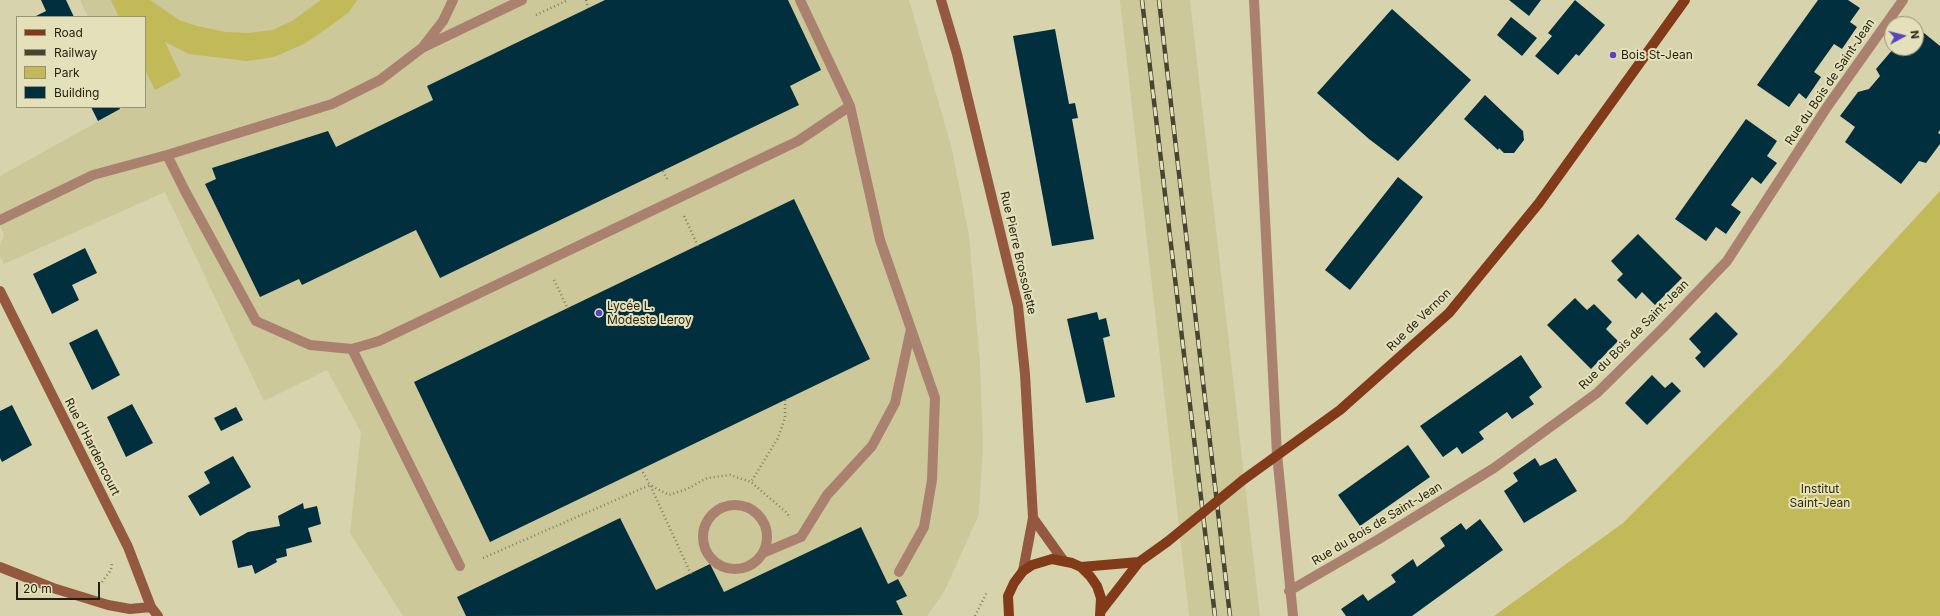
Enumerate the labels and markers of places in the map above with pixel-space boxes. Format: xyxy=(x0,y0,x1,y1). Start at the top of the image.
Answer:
place label: Bois St-Jean xyxy=(1621,48,1693,62)
marker: Bois St-Jean xyxy=(1608,50,1618,60)
place label: Lycée L. Modeste Leroy xyxy=(607,299,692,327)
marker: Lycée L. Modeste Leroy xyxy=(594,308,604,318)

